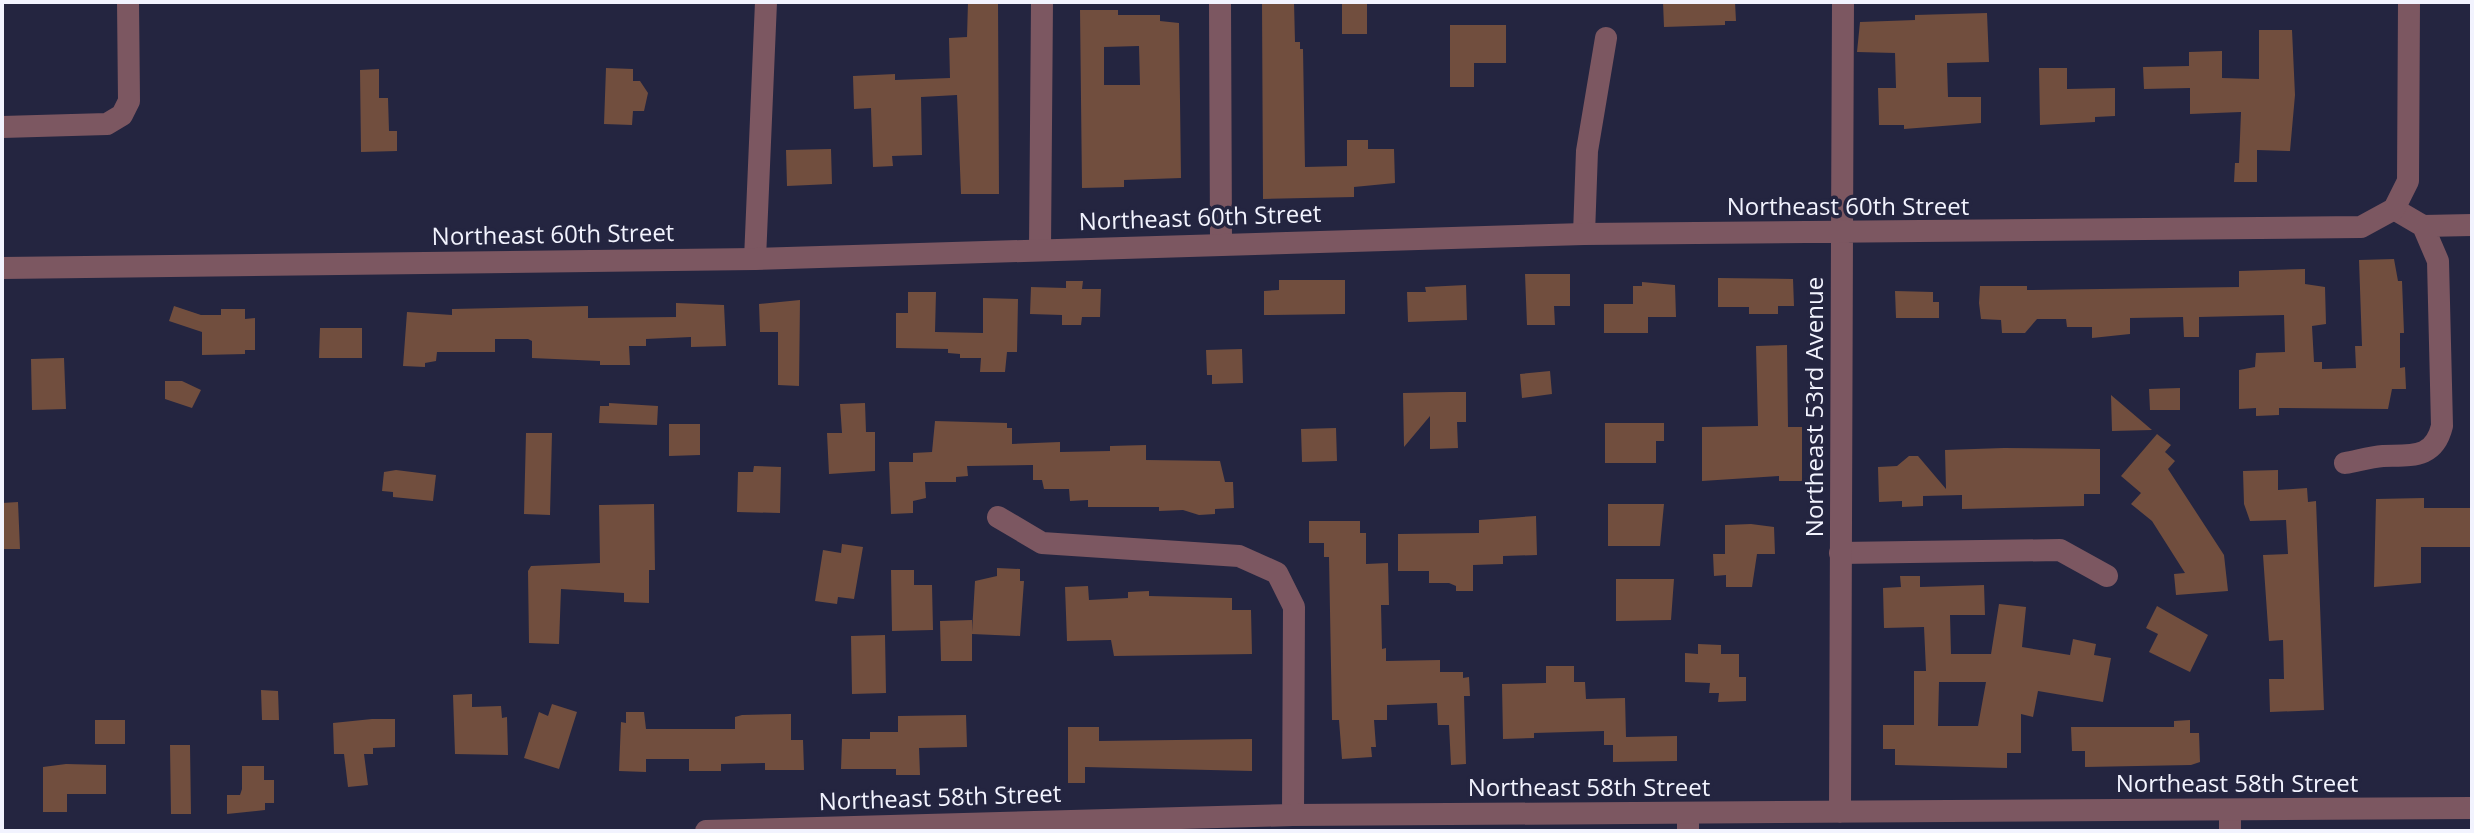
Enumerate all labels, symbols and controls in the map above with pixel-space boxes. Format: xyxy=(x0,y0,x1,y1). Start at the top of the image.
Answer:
street label: Northeast 60th Street xyxy=(1727,189,1969,222)
street label: Northeast 60th Street xyxy=(1078,196,1322,237)
street label: Northeast 60th Street xyxy=(431,215,675,252)
street label: Northeast 53rd Avenue xyxy=(1797,277,1830,537)
street label: Northeast 58th Street xyxy=(2116,766,2358,799)
street label: Northeast 58th Street xyxy=(1468,770,1710,803)
street label: Northeast 58th Street xyxy=(818,776,1062,817)

